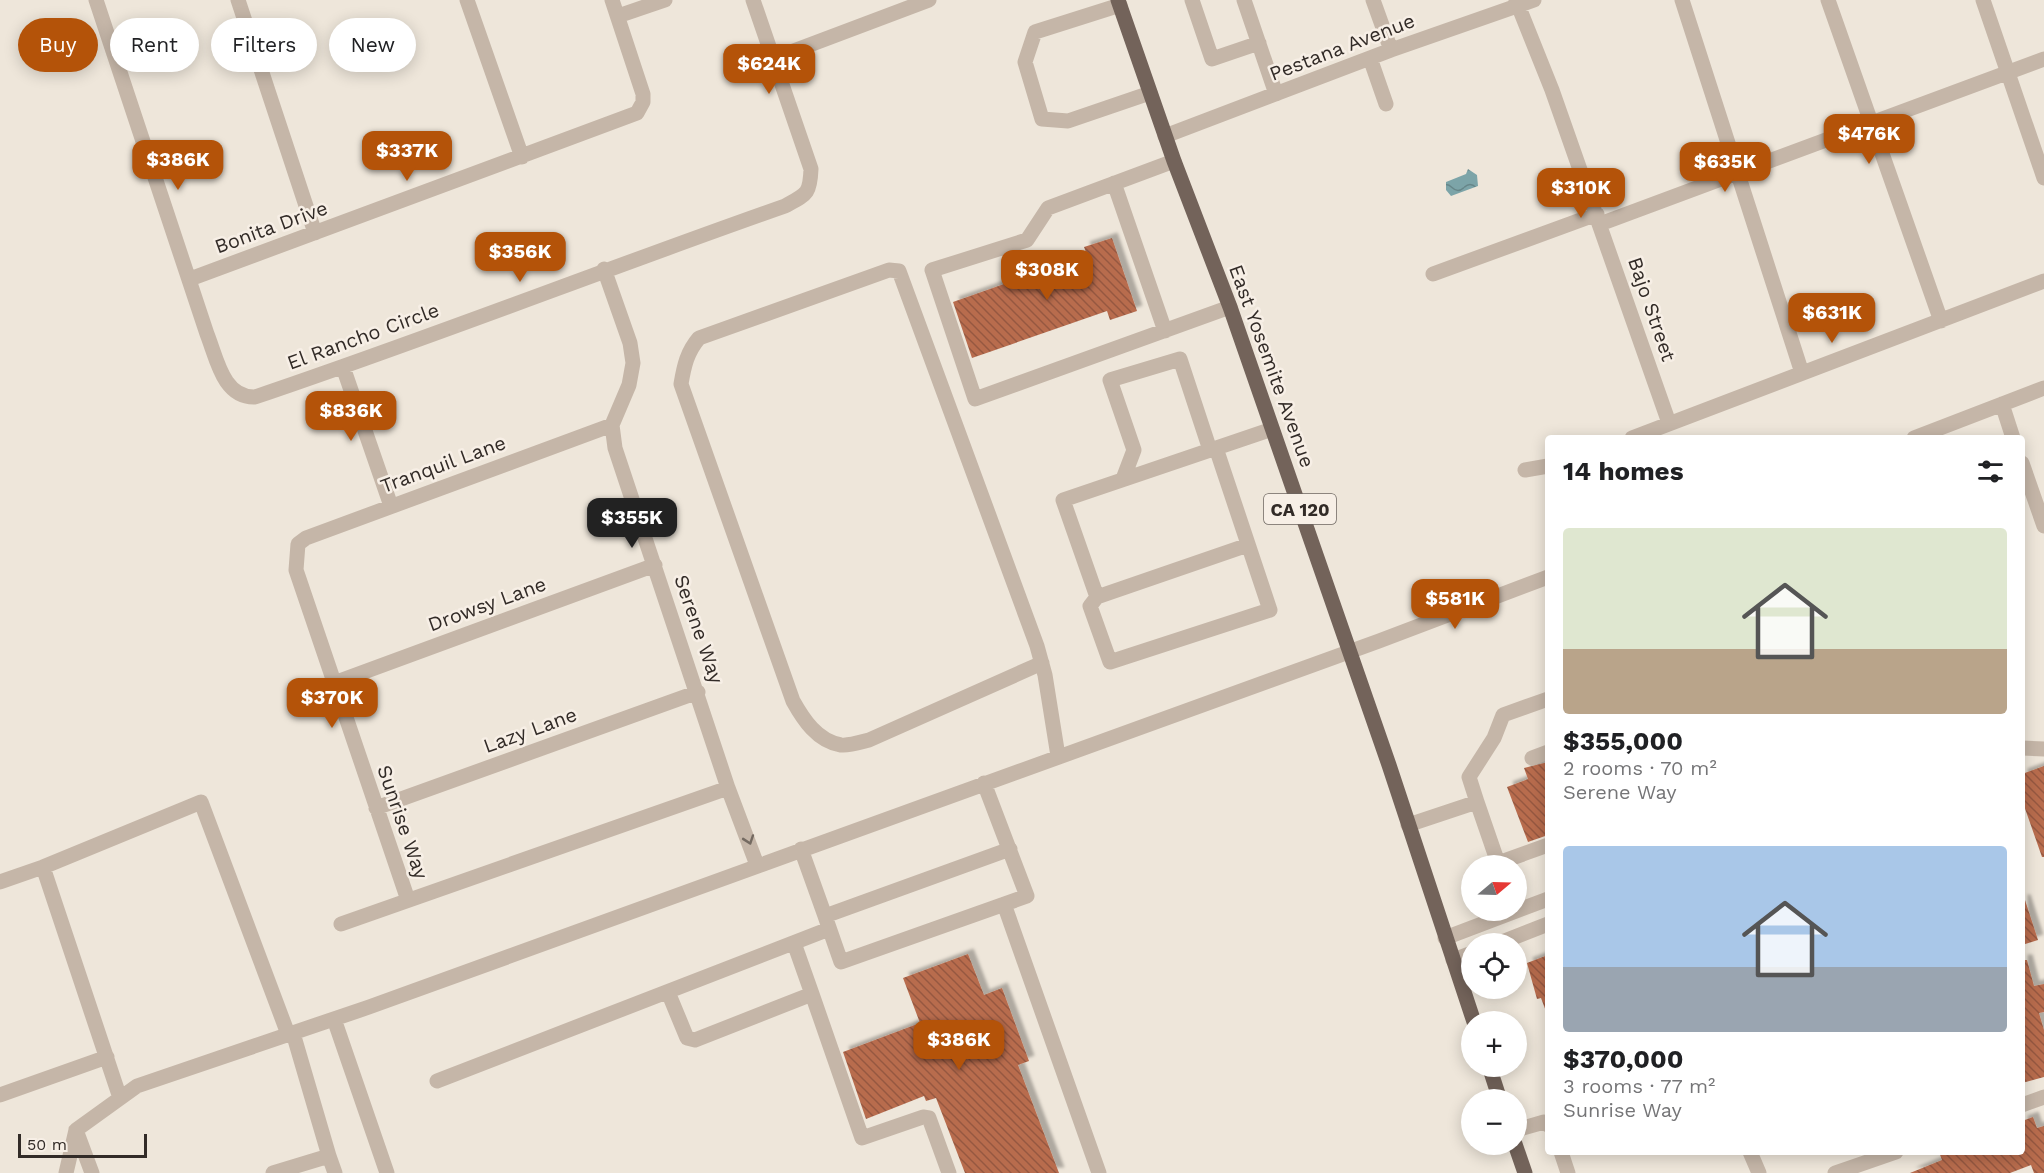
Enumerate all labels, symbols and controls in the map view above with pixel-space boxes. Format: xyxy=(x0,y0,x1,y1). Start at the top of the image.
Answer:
street label: Pestana Avenue xyxy=(1266,8,1418,86)
chip: Buy xyxy=(18,18,98,72)
chip: Rent xyxy=(110,18,199,72)
chip: Filters xyxy=(211,18,317,72)
chip: New xyxy=(329,18,416,72)
pin: $624K xyxy=(727,44,811,95)
text: $624K xyxy=(737,51,801,75)
pin: $476K xyxy=(1827,114,1911,165)
text: $476K xyxy=(1838,121,1900,145)
pin: $337K xyxy=(365,131,449,182)
text: $337K xyxy=(376,138,438,162)
pin: $386K xyxy=(136,140,220,191)
pin: $635K xyxy=(1683,142,1767,193)
text: $386K xyxy=(146,147,210,171)
text: $635K xyxy=(1694,149,1756,173)
pin: $310K xyxy=(1539,168,1623,219)
text: $310K xyxy=(1551,175,1611,199)
street label: Bonita Drive xyxy=(211,195,331,259)
pin: $356K xyxy=(478,232,562,283)
text: $356K xyxy=(489,239,551,263)
pin: $308K xyxy=(1005,250,1089,301)
street label: Bajo Street xyxy=(1623,254,1681,365)
text: $308K xyxy=(1015,257,1079,281)
street label: East Yosemite Avenue xyxy=(1224,261,1320,471)
pin: $631K xyxy=(1790,293,1874,344)
street label: El Rancho Circle xyxy=(284,297,442,375)
text: $631K xyxy=(1802,300,1862,324)
pin: $836K xyxy=(309,391,393,442)
text: $836K xyxy=(319,398,383,422)
street label: Tranquil Lane xyxy=(377,430,509,498)
icon: filters xyxy=(1974,455,2007,488)
text: 14 homes xyxy=(1563,456,1684,486)
road number: CA 120 xyxy=(1264,494,1336,524)
pin: $355K xyxy=(590,498,674,549)
text: $355K xyxy=(601,505,663,529)
icon: home xyxy=(1731,567,1839,675)
street label: Drowsy Lane xyxy=(425,571,549,637)
street label: Serene Way xyxy=(669,571,729,687)
pin: $581K xyxy=(1413,579,1497,630)
text: $581K xyxy=(1425,586,1485,610)
pin: $370K xyxy=(290,678,374,729)
text: $370K xyxy=(301,685,363,709)
street label: Lazy Lane xyxy=(480,702,580,758)
text: $355,000 xyxy=(1563,726,1683,756)
text: 2 rooms · 70 m² xyxy=(1563,756,1717,780)
street label: Sunrise Way xyxy=(372,762,434,883)
text: Serene Way xyxy=(1563,780,1676,804)
one-way arrow xyxy=(741,834,754,845)
north arrow xyxy=(1461,855,1527,921)
map controls xyxy=(1461,855,1527,1155)
icon: home xyxy=(1731,885,1839,993)
button: locate xyxy=(1461,933,1527,999)
button: + xyxy=(1461,1011,1527,1077)
pin: $386K xyxy=(917,1020,1001,1071)
text: $386K xyxy=(927,1027,991,1051)
text: $370,000 xyxy=(1563,1044,1684,1074)
text: 3 rooms · 77 m² xyxy=(1563,1074,1715,1098)
button: − xyxy=(1461,1089,1527,1155)
text: Sunrise Way xyxy=(1563,1098,1682,1122)
scale bar xyxy=(18,1131,147,1158)
text: 50 m xyxy=(27,1135,67,1154)

